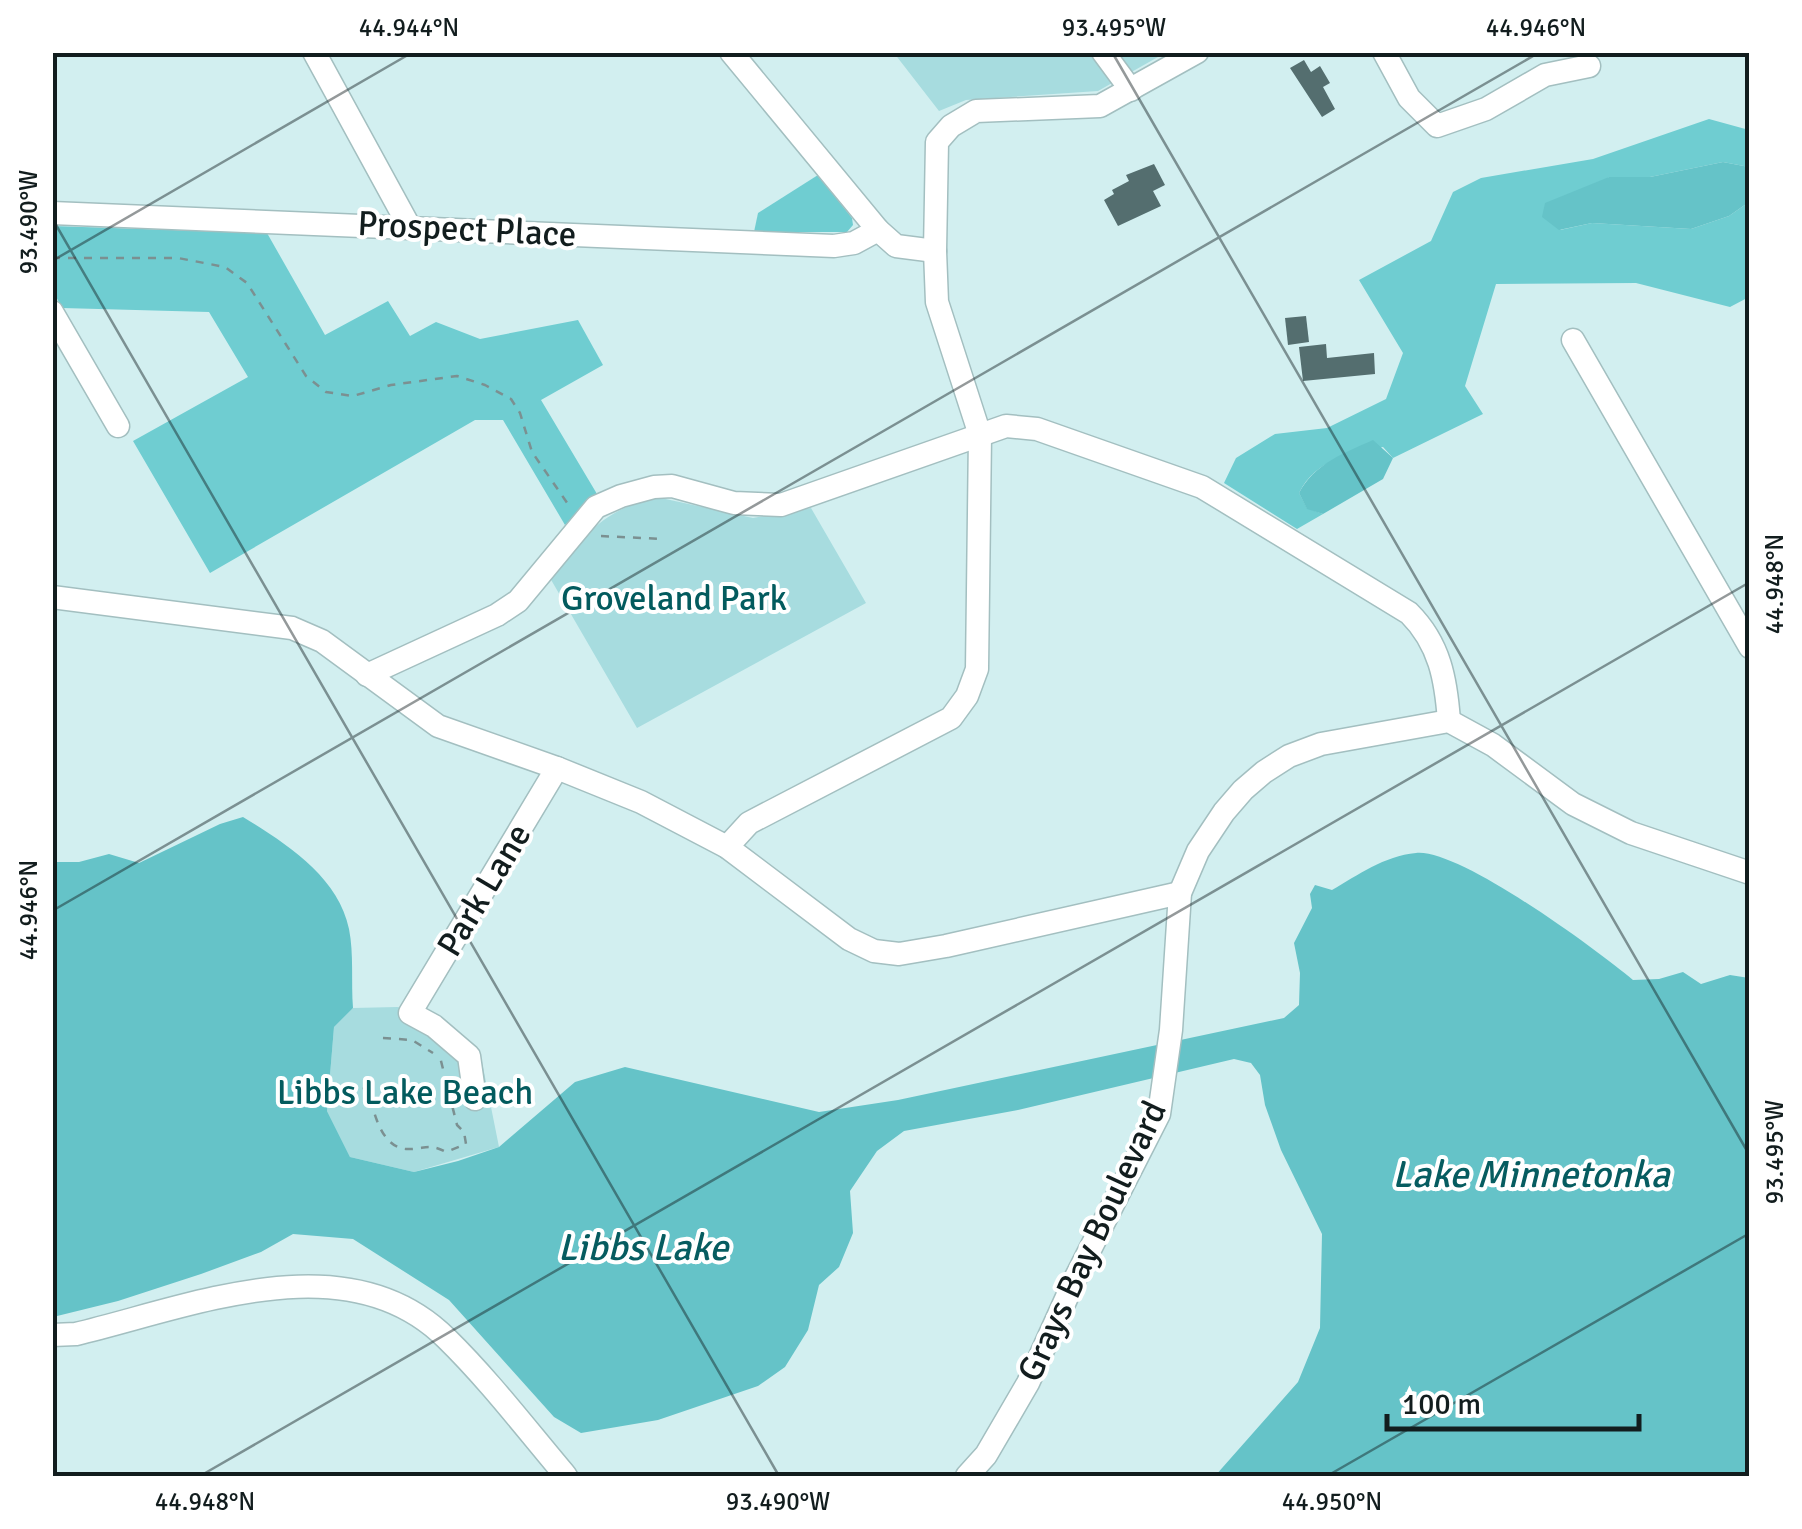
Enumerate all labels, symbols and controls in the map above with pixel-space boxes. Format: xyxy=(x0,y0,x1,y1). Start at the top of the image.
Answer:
text: 44.944°N xyxy=(359,12,459,43)
text: 93.495°W xyxy=(1062,12,1166,43)
text: 44.946°N xyxy=(1486,12,1586,43)
text: 93.490°W xyxy=(13,170,44,274)
street label: Prospect Place xyxy=(356,202,578,256)
text: 44.948°N xyxy=(1759,534,1790,634)
park label: Groveland Park xyxy=(561,577,787,620)
street label: Park Lane xyxy=(428,816,540,964)
text: 44.946°N xyxy=(13,860,44,960)
park label: Libbs Lake Beach xyxy=(277,1071,533,1114)
street label: Grays Bay Boulevard xyxy=(1008,1094,1176,1388)
text: 93.495°W xyxy=(1759,1100,1790,1204)
water label: Lake Minnetonka xyxy=(1392,1151,1672,1198)
water label: Libbs Lake xyxy=(558,1224,730,1271)
scale bar xyxy=(1387,1369,1640,1431)
text: 100 m xyxy=(1402,1386,1481,1423)
text: 44.948°N xyxy=(155,1486,255,1517)
text: 93.490°W xyxy=(726,1486,830,1517)
text: 44.950°N xyxy=(1282,1486,1382,1517)

